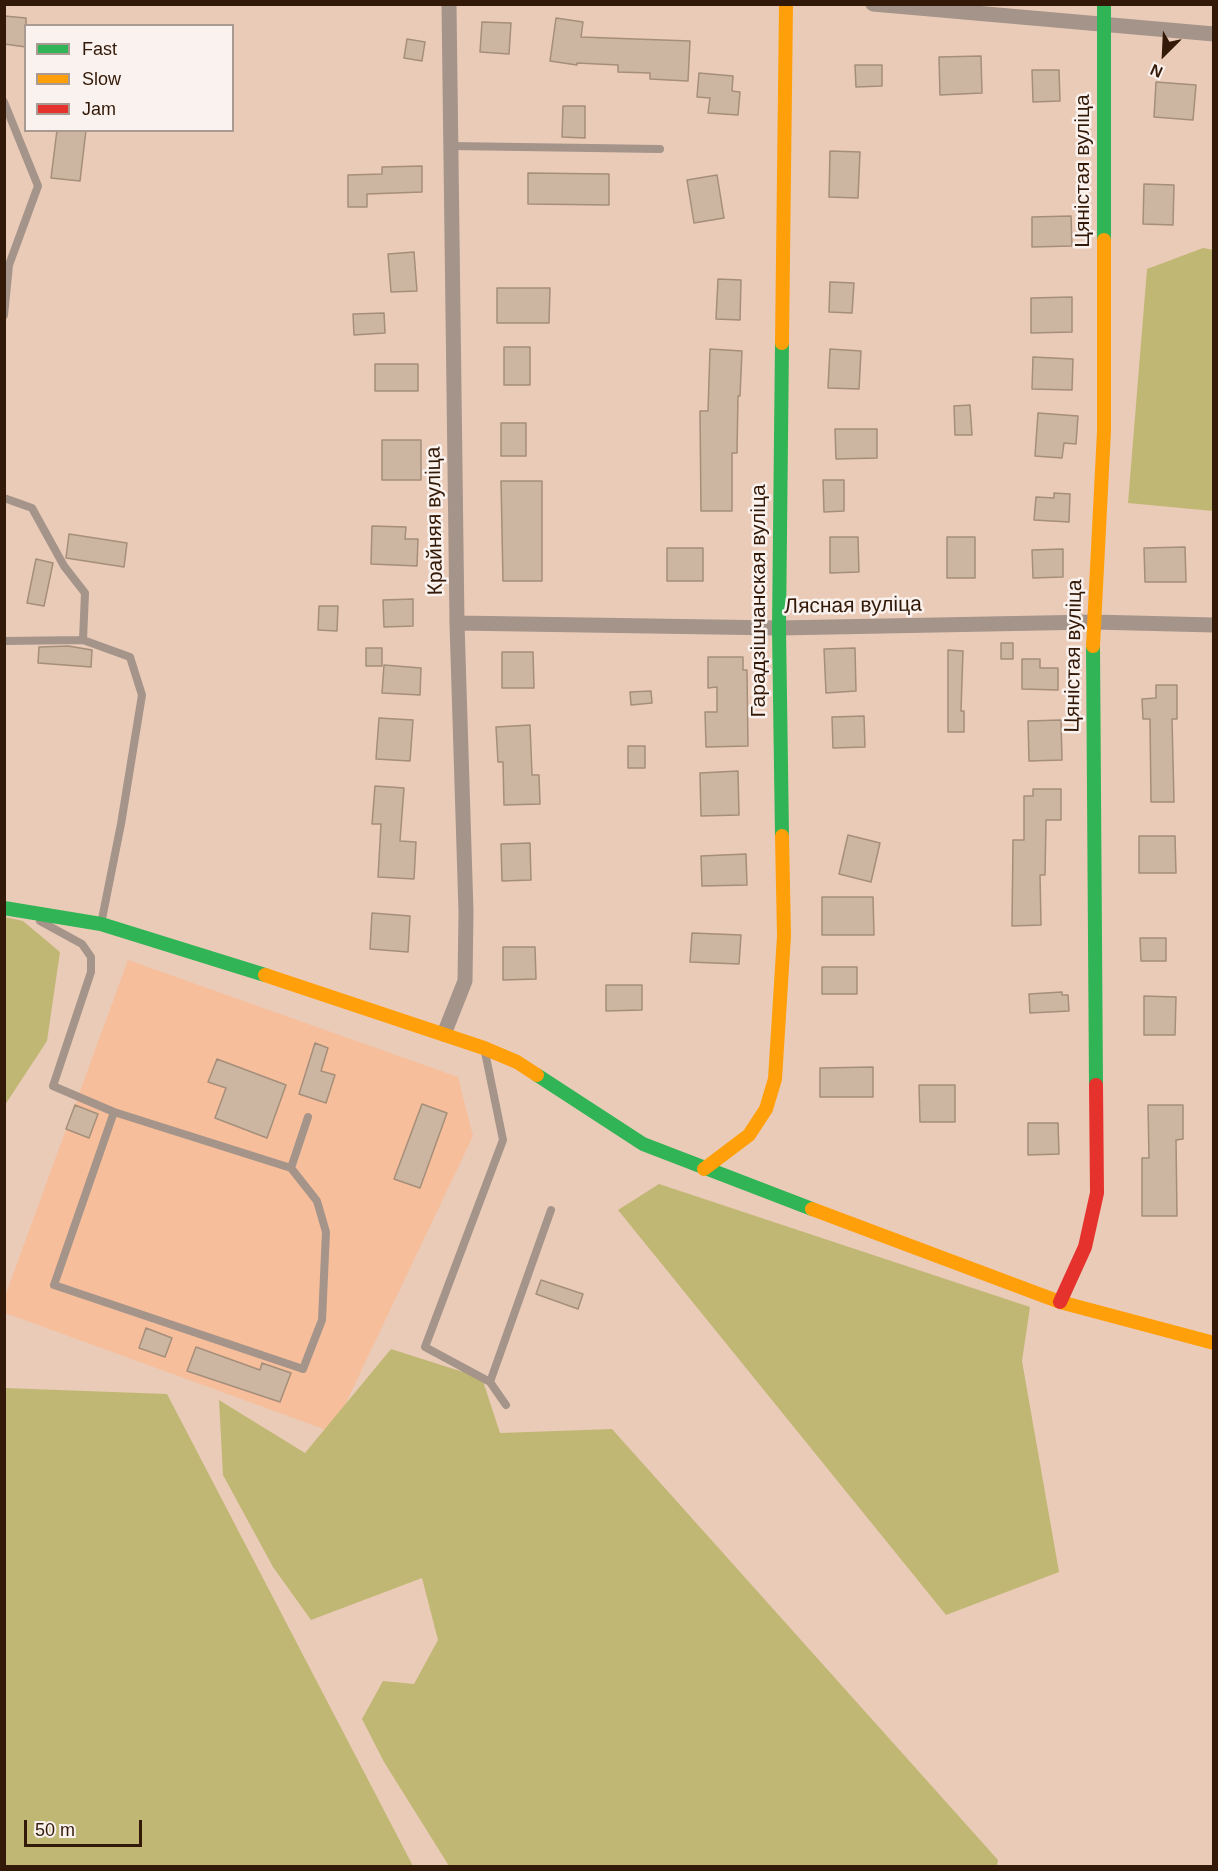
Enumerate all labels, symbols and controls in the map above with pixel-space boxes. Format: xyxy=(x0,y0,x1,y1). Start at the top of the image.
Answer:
legend xyxy=(24,24,234,132)
north arrow xyxy=(1134,24,1194,84)
text: Fast xyxy=(82,39,117,59)
text: N xyxy=(1148,61,1165,81)
text: Slow xyxy=(82,69,121,89)
street label: Цяністая вуліца xyxy=(1070,94,1096,248)
text: Jam xyxy=(82,99,116,119)
street label: Крайняя вуліца xyxy=(421,446,449,596)
street label: Гарадзішчанская вуліца xyxy=(746,484,772,718)
street label: Цяністая вуліца xyxy=(1060,579,1088,733)
street label: Лясная вуліца xyxy=(784,592,922,620)
scale bar xyxy=(27,1808,146,1846)
text: 50 m xyxy=(35,1820,75,1840)

